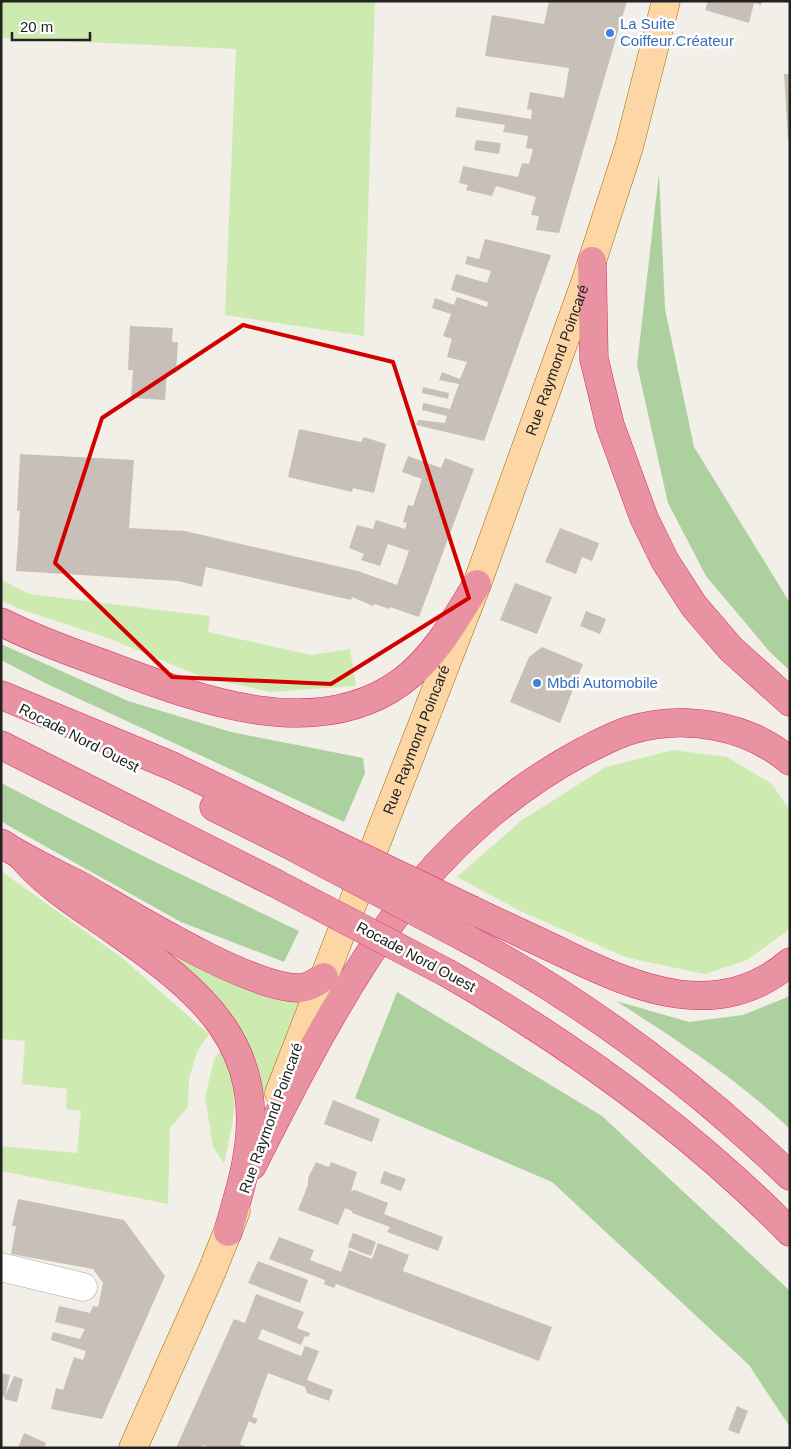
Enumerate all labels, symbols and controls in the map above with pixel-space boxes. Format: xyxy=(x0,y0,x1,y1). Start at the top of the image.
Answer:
scale bar xyxy=(12,10,90,42)
place label: La Suite Coiffeur.Créateur xyxy=(620,15,734,49)
text: 20 m xyxy=(20,18,53,35)
marker: La Suite Coiffeur.Créateur xyxy=(604,27,616,39)
street label: Rue Raymond Poincaré xyxy=(522,282,592,438)
street label: Rue Raymond Poincaré xyxy=(379,662,453,817)
place label: Mbdi Automobile xyxy=(547,674,658,691)
marker: Mbdi Automobile xyxy=(531,677,543,689)
street label: Rocade Nord Ouest xyxy=(16,700,143,776)
street label: Rocade Nord Ouest xyxy=(354,918,479,996)
street label: Rue Raymond Poincaré xyxy=(235,1040,306,1196)

